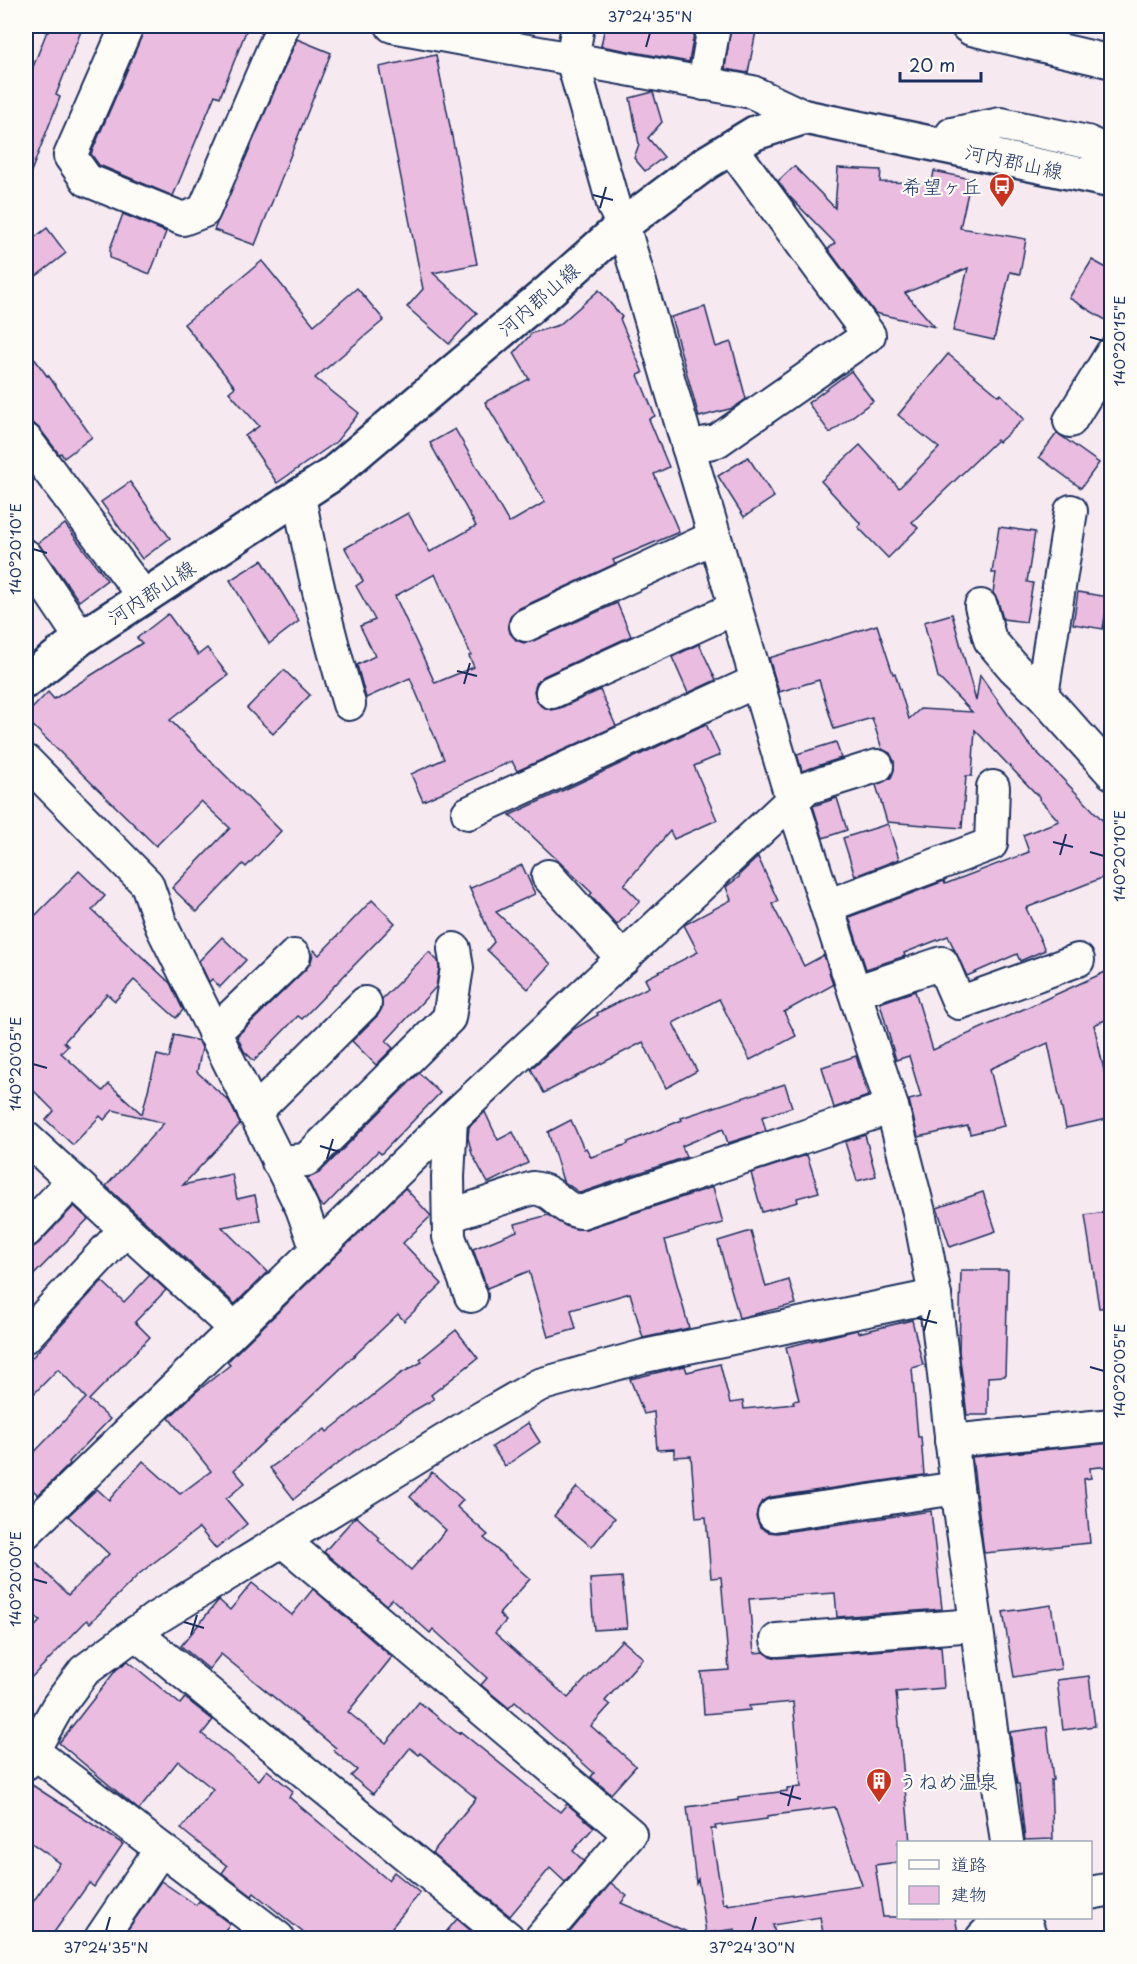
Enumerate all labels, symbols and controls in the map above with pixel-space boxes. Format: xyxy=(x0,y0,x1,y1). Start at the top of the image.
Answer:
text: 37°24'35"N xyxy=(608,4,692,27)
scale bar xyxy=(900,45,981,83)
text: 20 m xyxy=(909,51,955,78)
street label: 河内郡山線 xyxy=(962,136,1066,186)
place label: 希望ヶ丘 xyxy=(902,171,982,201)
bus stop icon: 希望ヶ丘 xyxy=(987,171,1017,209)
street label: 河内郡山線 xyxy=(490,255,586,343)
text: 140°20'15"E xyxy=(1107,296,1130,386)
text: 140°20'10"E xyxy=(3,503,26,595)
street label: 河内郡山線 xyxy=(101,552,201,632)
text: 140°20'10"E xyxy=(1107,810,1130,902)
text: 140°20'05"E xyxy=(3,1017,26,1111)
text: 140°20'05"E xyxy=(1107,1324,1130,1418)
text: 140°20'00"E xyxy=(3,1531,26,1627)
building icon: うねめ温泉 xyxy=(864,1766,894,1804)
place label: うねめ温泉 xyxy=(898,1766,998,1796)
legend xyxy=(897,1841,1092,1919)
text: 道路 xyxy=(951,1850,987,1877)
text: 建物 xyxy=(951,1880,987,1907)
text: 37°24'35"N xyxy=(64,1935,148,1958)
text: 37°24'30"N xyxy=(709,1935,795,1958)

